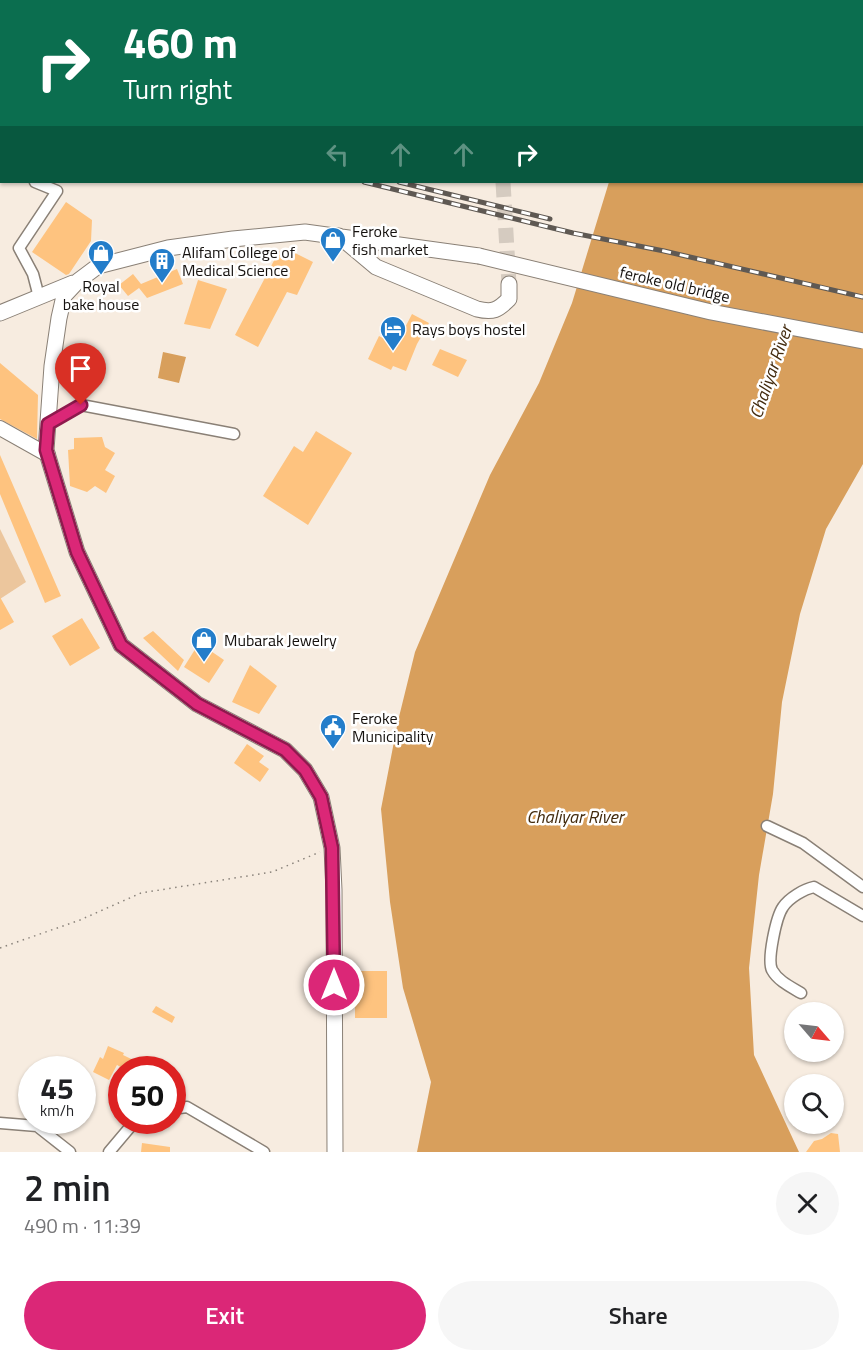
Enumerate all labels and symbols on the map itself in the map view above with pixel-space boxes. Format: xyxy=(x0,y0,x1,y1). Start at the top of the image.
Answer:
place label: Feroke fish market xyxy=(352,219,429,261)
shop icon: Feroke fish market xyxy=(318,225,348,263)
shop icon: Royal bake house xyxy=(86,238,116,276)
place label: Alifam College of Medical Science xyxy=(182,240,296,282)
building icon: Alifam College of Medical Science xyxy=(147,246,177,284)
street label: feroke old bridge xyxy=(618,260,732,308)
place label: Royal bake house xyxy=(63,274,139,316)
hotel icon: Rays boys hostel xyxy=(378,314,408,352)
place label: Rays boys hostel xyxy=(412,317,526,341)
water label: Chaliyar River xyxy=(742,319,800,422)
pin xyxy=(55,343,106,405)
shop icon: Mubarak Jewelry xyxy=(189,625,219,663)
place label: Mubarak Jewelry xyxy=(224,628,337,652)
place label: Feroke Municipality xyxy=(352,706,434,748)
public building icon: Feroke Municipality xyxy=(318,712,348,750)
water label: Chaliyar River xyxy=(526,803,626,830)
position arrow xyxy=(302,953,366,1017)
north arrow xyxy=(784,1002,844,1062)
speed limit sign: 50 xyxy=(108,1056,186,1134)

